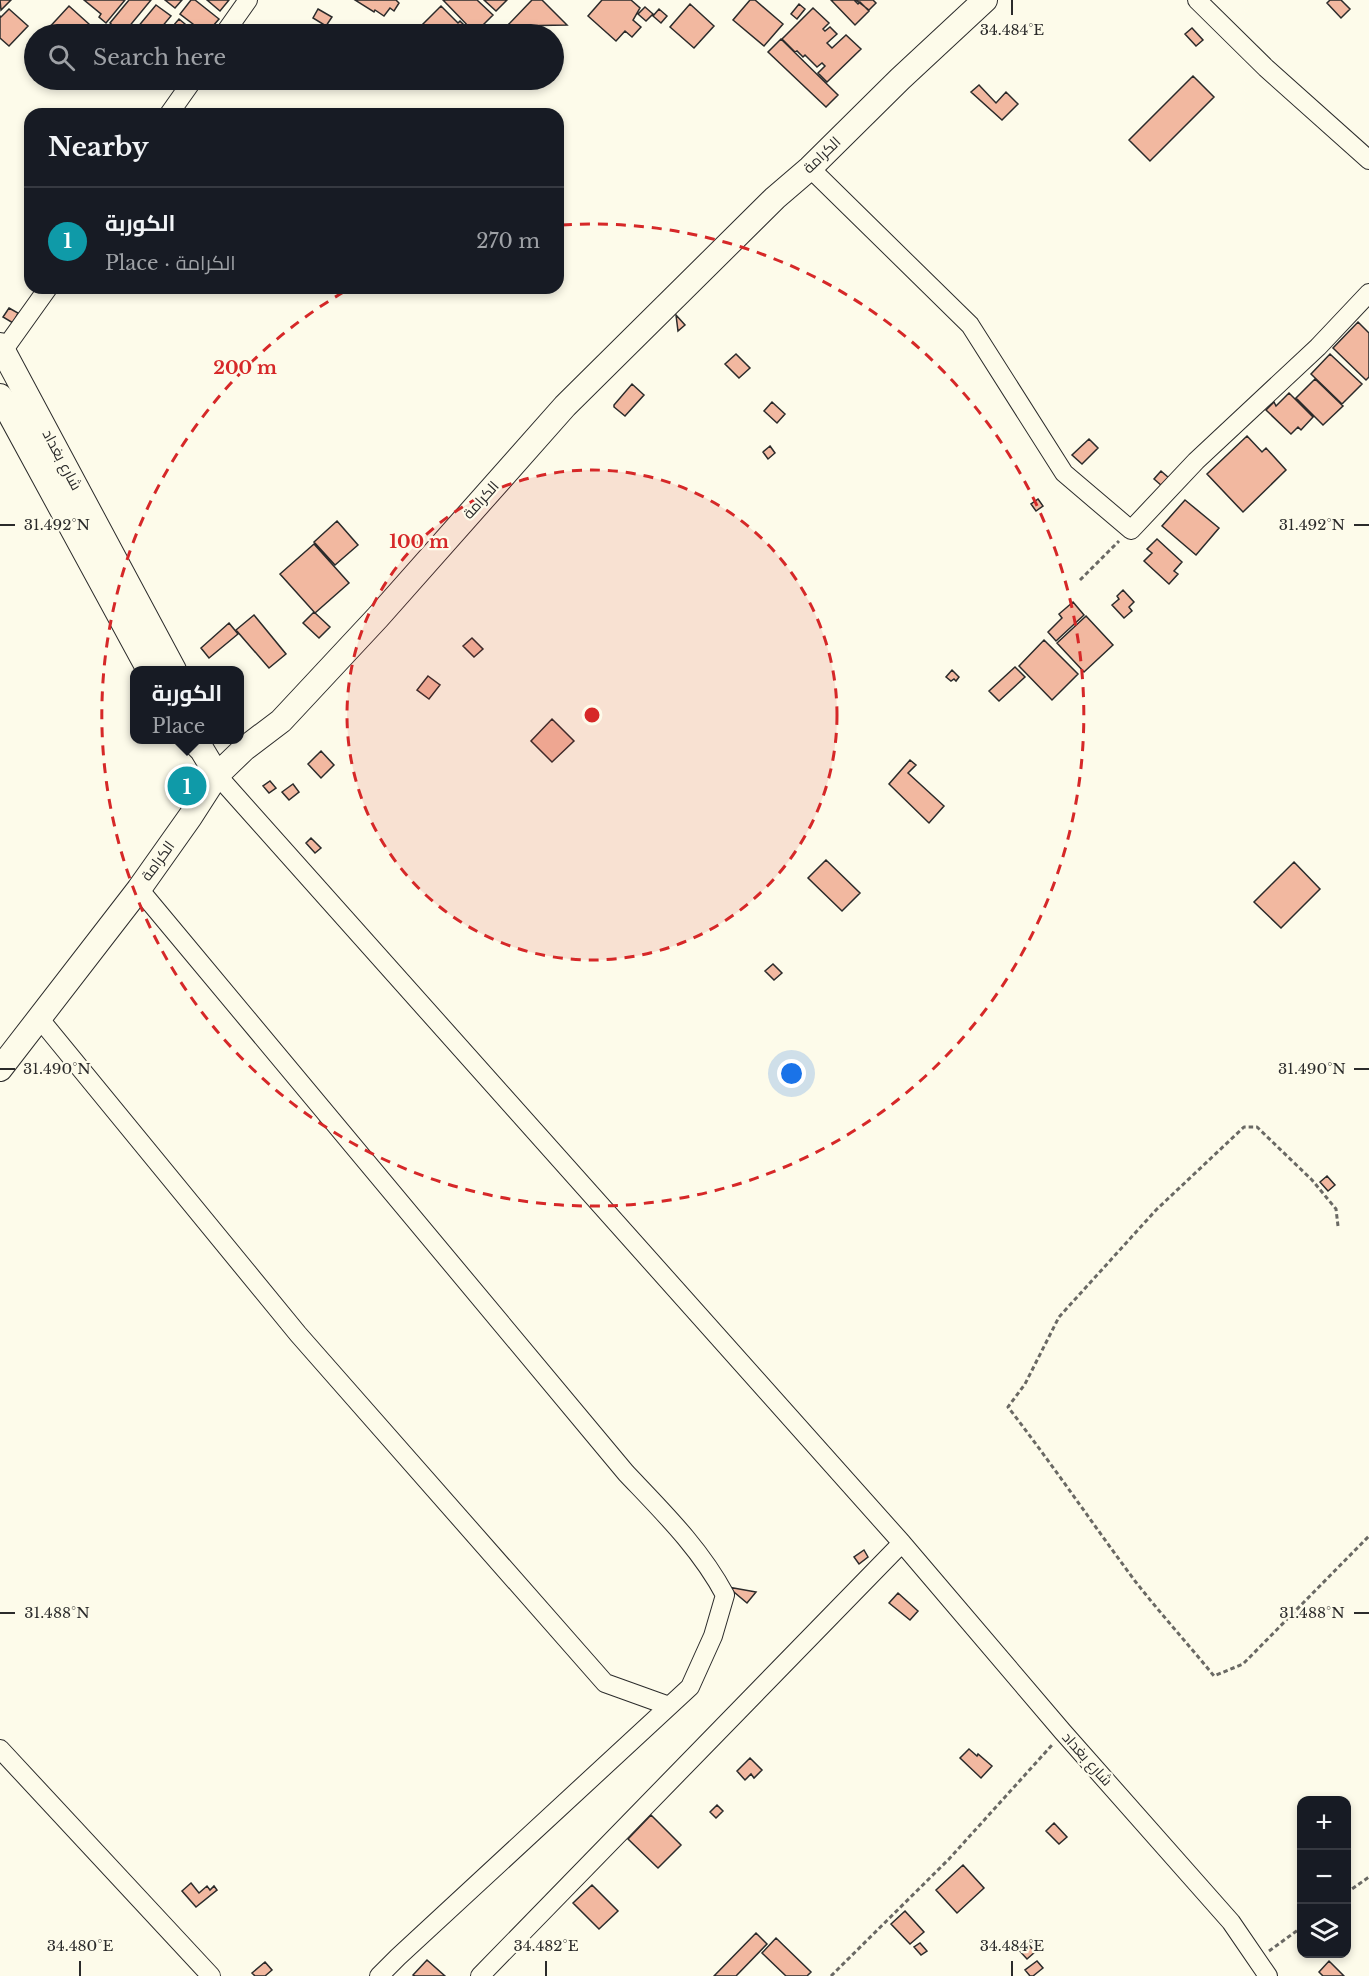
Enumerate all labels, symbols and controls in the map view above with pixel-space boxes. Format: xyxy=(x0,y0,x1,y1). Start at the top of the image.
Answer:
text: 34.484°E xyxy=(980,20,1044,39)
search box xyxy=(24,24,564,90)
icon: search xyxy=(45,41,78,74)
text: Search here xyxy=(93,44,226,71)
text: Nearby xyxy=(48,131,149,163)
street label: الكرامة xyxy=(799,132,844,177)
text: الكوربة xyxy=(105,210,175,237)
text: 1 xyxy=(63,229,72,253)
text: 270 m xyxy=(476,229,540,253)
text: Place · الكرامة xyxy=(105,251,236,275)
text: 200 m xyxy=(213,357,277,379)
street label: شارع بغداد xyxy=(37,426,86,494)
street label: الكرامة xyxy=(459,477,503,523)
text: 31.492°N xyxy=(24,515,90,534)
text: 31.492°N xyxy=(1279,515,1345,534)
text: 100 m xyxy=(389,531,449,553)
popup xyxy=(130,666,244,744)
text: الكوربة xyxy=(152,680,222,707)
centre of rings xyxy=(582,705,602,725)
text: Place xyxy=(152,714,205,738)
pin: 1 xyxy=(168,764,207,808)
street label: الكرامة xyxy=(137,837,178,884)
text: 31.490°N xyxy=(23,1059,91,1078)
your location xyxy=(777,1059,806,1088)
text: 31.490°N xyxy=(1278,1059,1346,1078)
text: 31.488°N xyxy=(24,1603,90,1622)
text: 31.488°N xyxy=(1279,1603,1345,1622)
street label: شارع بغداد xyxy=(1057,1728,1117,1791)
map controls xyxy=(1297,1796,1351,1958)
button: + xyxy=(1297,1796,1351,1850)
button: − xyxy=(1297,1850,1351,1904)
button: layers xyxy=(1297,1904,1351,1958)
text: 34.480°E xyxy=(47,1936,113,1955)
text: 34.482°E xyxy=(513,1936,579,1955)
text: 34.484°E xyxy=(980,1936,1044,1955)

